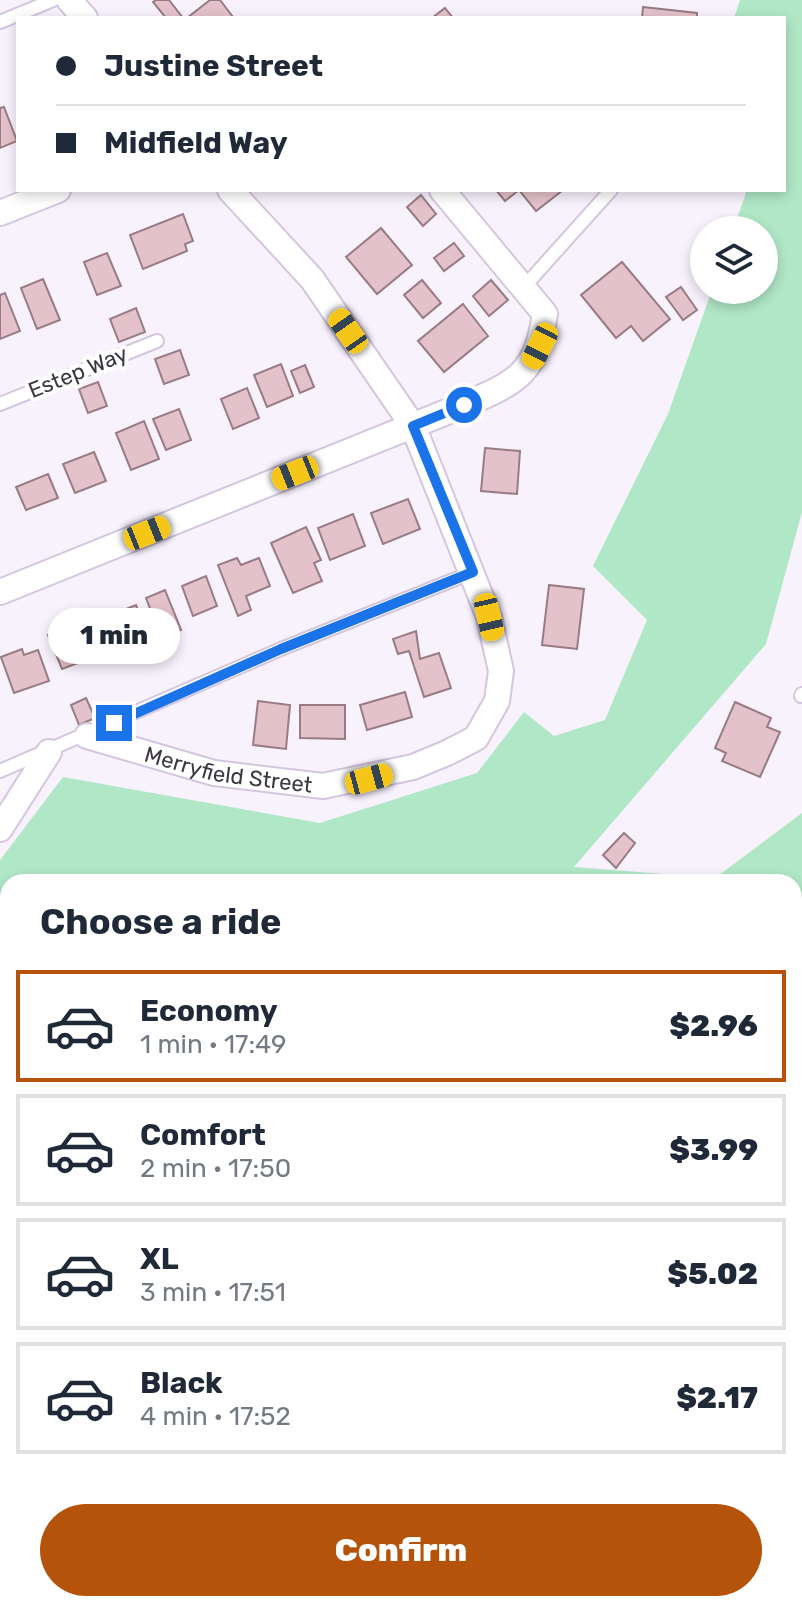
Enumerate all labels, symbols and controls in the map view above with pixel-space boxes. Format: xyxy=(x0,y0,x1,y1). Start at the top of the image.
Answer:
text: Justine Street xyxy=(104,48,323,84)
text: Midfield Way xyxy=(104,125,288,161)
map controls xyxy=(690,216,778,304)
button: layers xyxy=(690,216,778,304)
car xyxy=(324,304,372,358)
car xyxy=(518,319,562,373)
street label: Estep Way xyxy=(24,340,132,404)
route start xyxy=(446,387,482,423)
car xyxy=(268,453,322,493)
car xyxy=(120,513,174,553)
car xyxy=(472,591,506,643)
callout: 1 min xyxy=(48,607,180,663)
text: 1 min xyxy=(80,620,148,651)
route end xyxy=(96,705,132,741)
street label: Merryfield Street xyxy=(142,740,314,798)
car xyxy=(343,761,395,797)
text: Choose a ride xyxy=(40,900,281,943)
icon: car xyxy=(44,990,116,1062)
text: Economy xyxy=(140,993,278,1029)
text: $2.96 xyxy=(669,1008,758,1044)
text: 1 min · 17:49 xyxy=(140,1029,286,1060)
icon: car xyxy=(44,1114,116,1186)
text: Comfort xyxy=(140,1117,266,1153)
text: $3.99 xyxy=(669,1132,758,1168)
text: 2 min · 17:50 xyxy=(140,1153,291,1184)
icon: car xyxy=(44,1238,116,1310)
text: XL xyxy=(140,1241,179,1277)
text: $5.02 xyxy=(667,1256,758,1292)
text: 3 min · 17:51 xyxy=(140,1277,286,1308)
icon: car xyxy=(44,1362,116,1434)
text: Black xyxy=(140,1365,223,1401)
text: $2.17 xyxy=(676,1380,758,1416)
text: 4 min · 17:52 xyxy=(140,1401,291,1432)
button: Confirm xyxy=(40,1504,762,1596)

